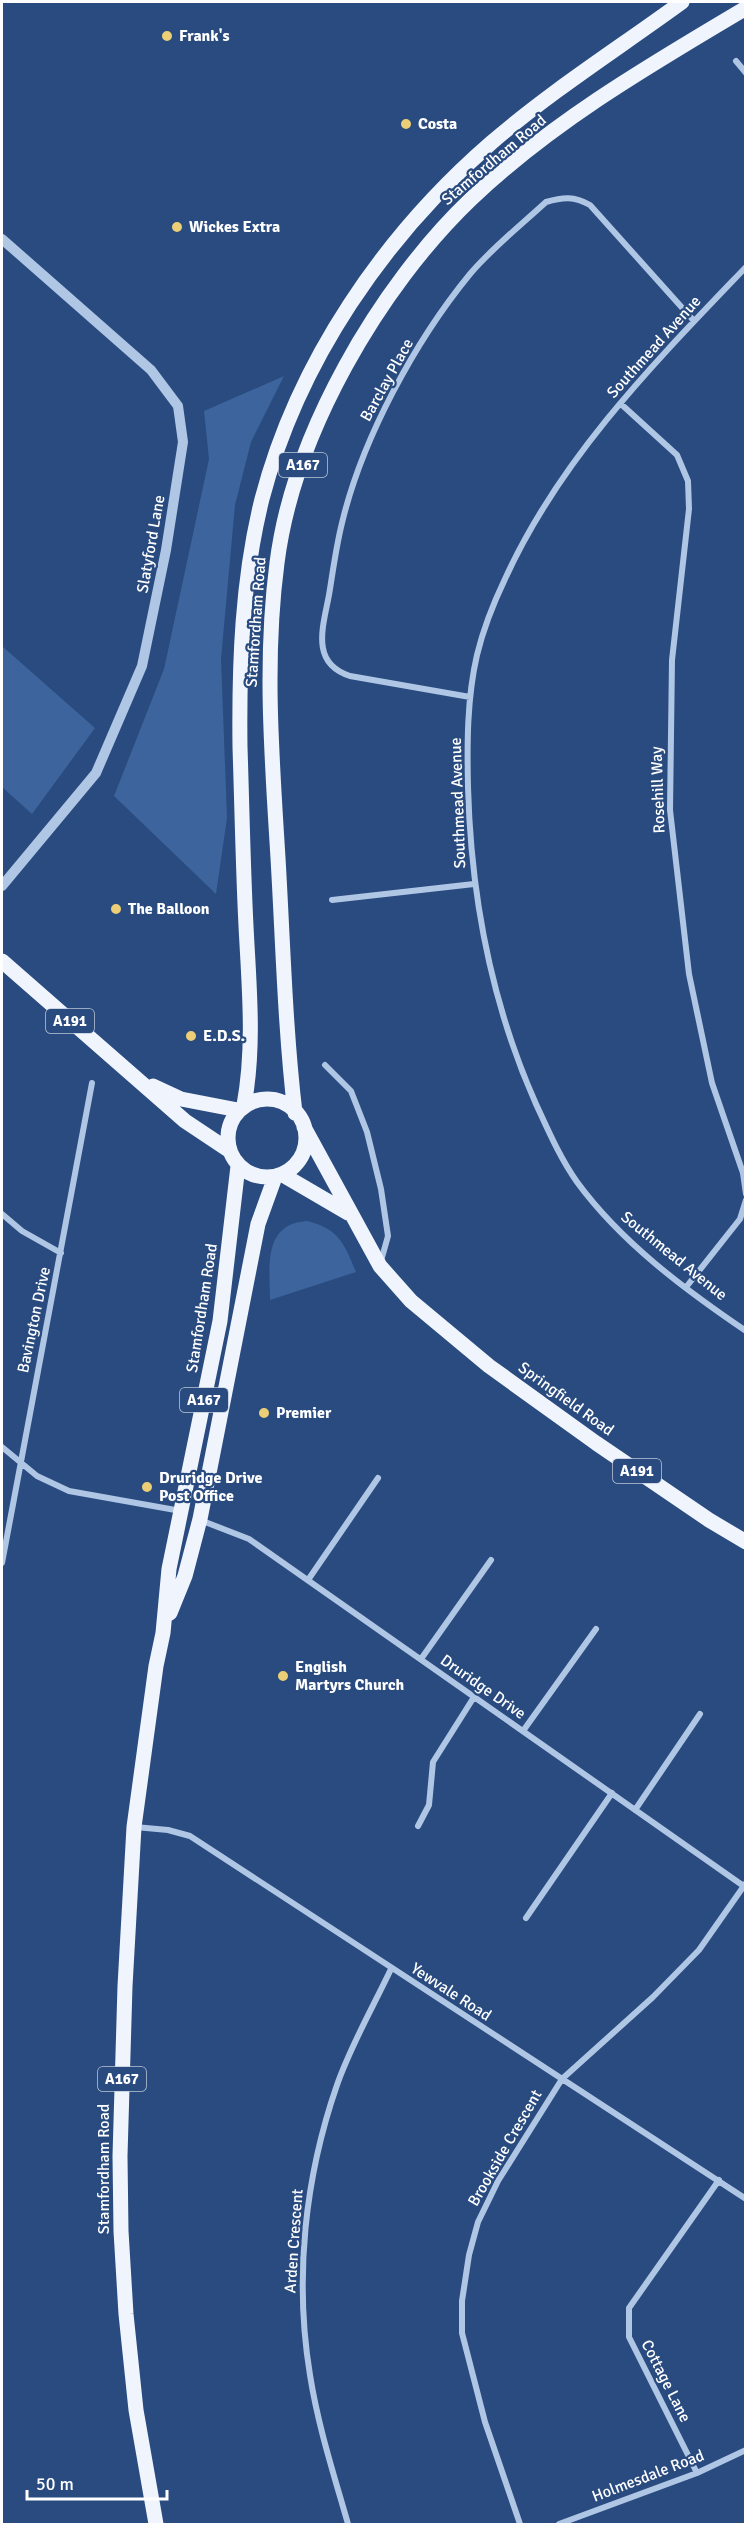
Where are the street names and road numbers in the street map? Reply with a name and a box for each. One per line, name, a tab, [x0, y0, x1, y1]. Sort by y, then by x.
street label: Stamfordham Road	[438, 110, 550, 210]
street label: Southmead Avenue	[603, 292, 705, 402]
street label: Barclay Place	[356, 335, 418, 425]
road number: A167	[279, 453, 327, 477]
street label: Slatyford Lane	[133, 493, 169, 595]
street label: Stamfordham Road	[241, 556, 271, 688]
street label: Southmead Avenue	[446, 737, 470, 869]
street label: Rosehill Way	[646, 746, 670, 834]
road number: A191	[46, 1009, 94, 1033]
street label: Southmead Avenue	[617, 1207, 731, 1305]
street label: Stamfordham Road	[182, 1242, 222, 1374]
street label: Bavington Drive	[13, 1265, 55, 1375]
street label: Springfield Road	[514, 1358, 618, 1440]
road number: A167	[180, 1388, 228, 1412]
road number: A191	[613, 1459, 661, 1483]
street label: Druridge Drive	[436, 1650, 530, 1724]
street label: Yewvale Road	[407, 1959, 495, 2025]
road number: A167	[98, 2067, 146, 2091]
street label: Brookside Crescent	[464, 2086, 547, 2210]
street label: Stamfordham Road	[94, 2104, 114, 2234]
street label: Arden Crescent	[280, 2188, 308, 2294]
street label: Cottage Lane	[637, 2336, 695, 2426]
street label: Holmesdale Road	[589, 2445, 707, 2507]

